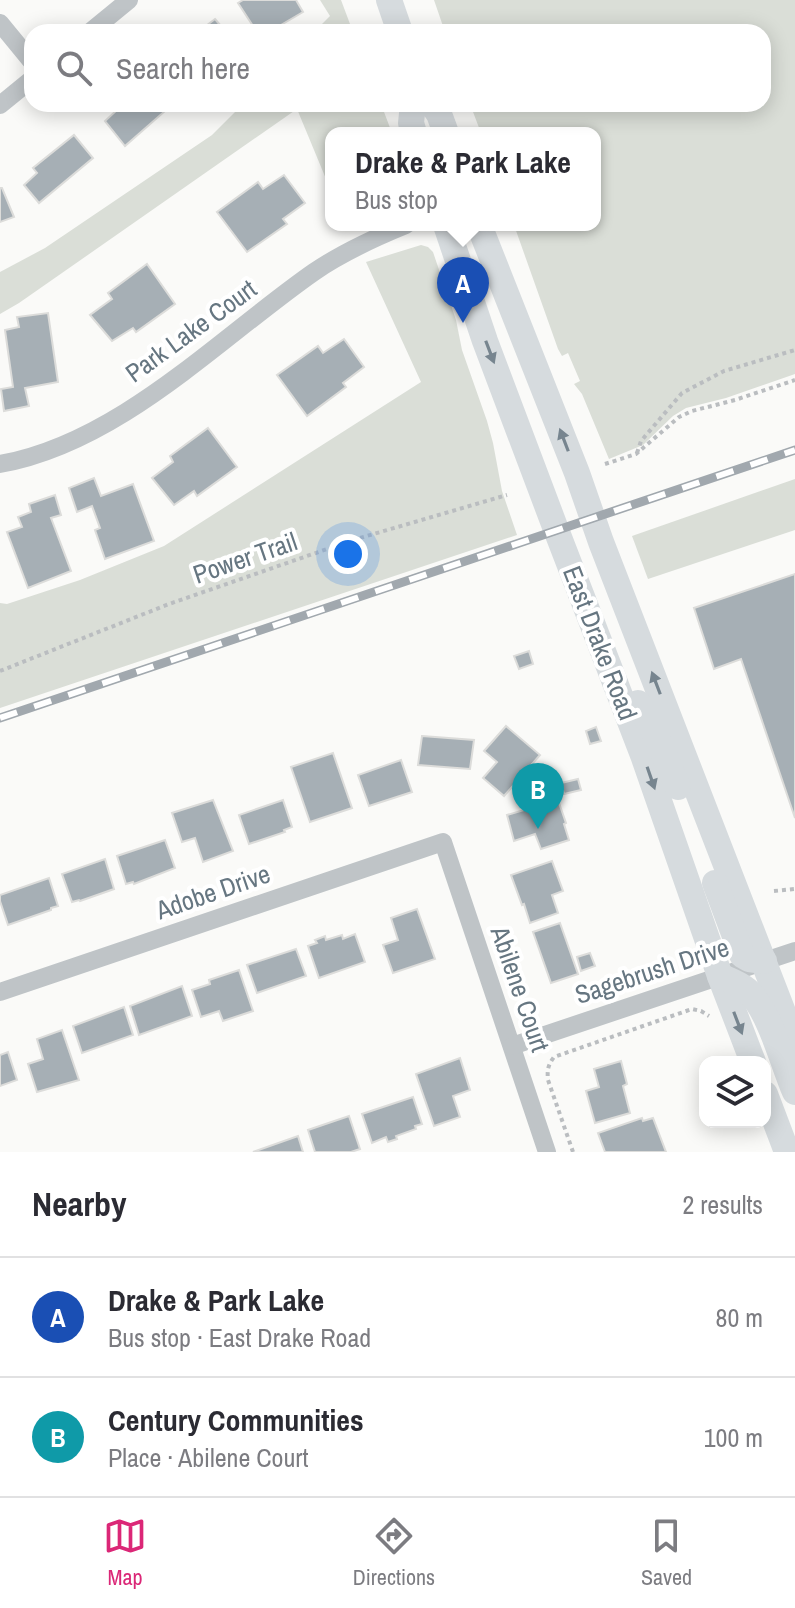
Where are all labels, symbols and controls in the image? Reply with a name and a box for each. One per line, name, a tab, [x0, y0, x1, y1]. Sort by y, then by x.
search box	[24, 24, 771, 112]
icon: search	[52, 46, 96, 90]
text: Search here	[116, 48, 250, 88]
popup	[325, 127, 601, 231]
text: Drake & Park Lake	[355, 142, 571, 182]
text: Bus stop	[355, 182, 438, 217]
pin: A	[437, 257, 489, 323]
street label: Park Lake Court	[118, 271, 263, 390]
one-way arrow	[484, 340, 497, 364]
one-way arrow	[557, 428, 570, 452]
street label: Power Trail	[188, 523, 302, 592]
your location	[328, 534, 368, 574]
street label: East Drake Road	[555, 561, 646, 725]
one-way arrow	[649, 671, 662, 695]
pin: B	[512, 763, 564, 829]
one-way arrow	[646, 766, 658, 790]
street label: Adobe Drive	[150, 856, 275, 928]
street label: Abilene Court	[482, 921, 558, 1056]
street label: Sagebrush Drive	[570, 929, 733, 1012]
one-way arrow	[732, 1011, 745, 1035]
map controls	[699, 1056, 771, 1128]
button: layers	[699, 1056, 771, 1128]
text: Nearby	[32, 1181, 127, 1227]
text: 2 results	[682, 1187, 763, 1222]
text: Drake & Park Lake	[108, 1280, 324, 1320]
text: A	[50, 1300, 66, 1335]
text: 80 m	[716, 1300, 763, 1335]
text: Bus stop · East Drake Road	[108, 1320, 371, 1355]
text: Century Communities	[108, 1400, 364, 1440]
text: B	[50, 1420, 66, 1455]
text: 100 m	[704, 1420, 763, 1455]
text: Place · Abilene Court	[108, 1440, 308, 1475]
tab: Map	[103, 1514, 147, 1592]
tab: Directions	[353, 1514, 435, 1592]
tab: Saved	[641, 1514, 692, 1592]

